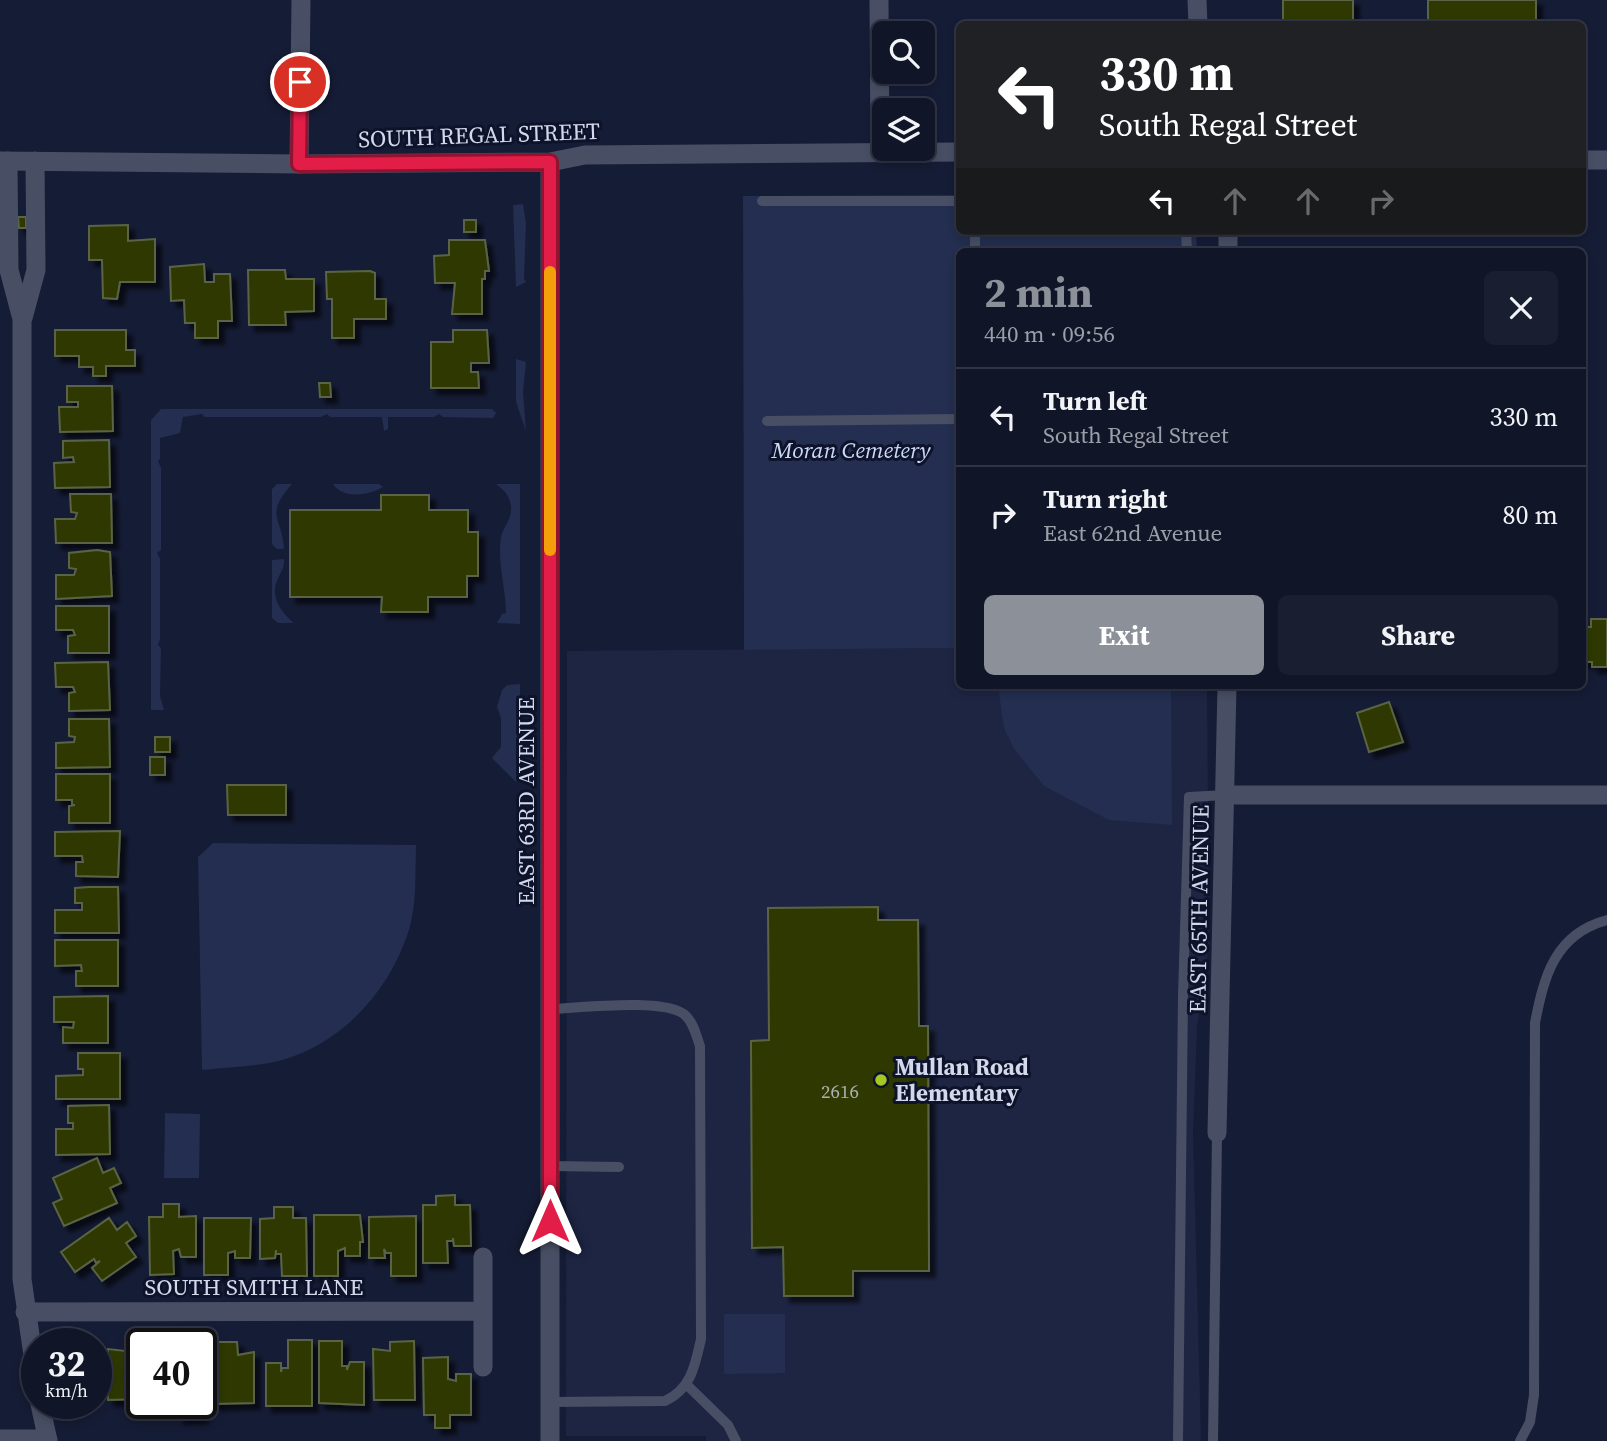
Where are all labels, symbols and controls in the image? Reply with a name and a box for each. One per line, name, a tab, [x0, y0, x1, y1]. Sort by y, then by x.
map controls	[872, 21, 935, 161]
button: search	[872, 21, 935, 84]
text: 330 m	[1099, 39, 1234, 106]
icon: left	[984, 49, 1075, 140]
pin	[270, 52, 330, 112]
icon: arrive	[281, 63, 319, 101]
button: layers	[872, 98, 935, 161]
text: South Regal Street	[1099, 103, 1357, 147]
street label: SOUTH REGAL STREET	[358, 115, 601, 155]
icon: left	[1143, 182, 1181, 220]
icon: ahead	[1216, 182, 1254, 220]
icon: ahead	[1289, 182, 1327, 220]
icon: right	[1362, 182, 1400, 220]
text: 2 min	[984, 263, 1093, 321]
button: close	[1484, 271, 1558, 345]
text: 440 m · 09:56	[984, 318, 1115, 350]
text: Turn left	[1043, 383, 1147, 419]
icon: left	[984, 398, 1022, 436]
text: 330 m	[1490, 399, 1558, 435]
text: South Regal Street	[1043, 419, 1229, 451]
park label: Moran Cemetery	[771, 434, 931, 466]
text: Turn right	[1043, 481, 1167, 517]
icon: right	[984, 496, 1022, 534]
text: 80 m	[1503, 497, 1558, 533]
text: East 62nd Avenue	[1043, 517, 1222, 549]
button: Exit	[984, 595, 1264, 675]
button: Share	[1278, 595, 1558, 675]
street label: EAST 63RD AVENUE	[510, 697, 542, 905]
street label: EAST 65TH AVENUE	[1181, 804, 1217, 1014]
place label: Mullan Road Elementary	[895, 1051, 1029, 1109]
marker: Mullan Road Elementary	[873, 1072, 889, 1088]
house number: 2616	[821, 1078, 859, 1104]
position arrow	[513, 1184, 587, 1258]
street label: SOUTH SMITH LANE	[145, 1271, 364, 1303]
speed limit sign: 40	[126, 1328, 217, 1419]
text: 32	[48, 1340, 85, 1388]
text: km/h	[45, 1378, 88, 1403]

